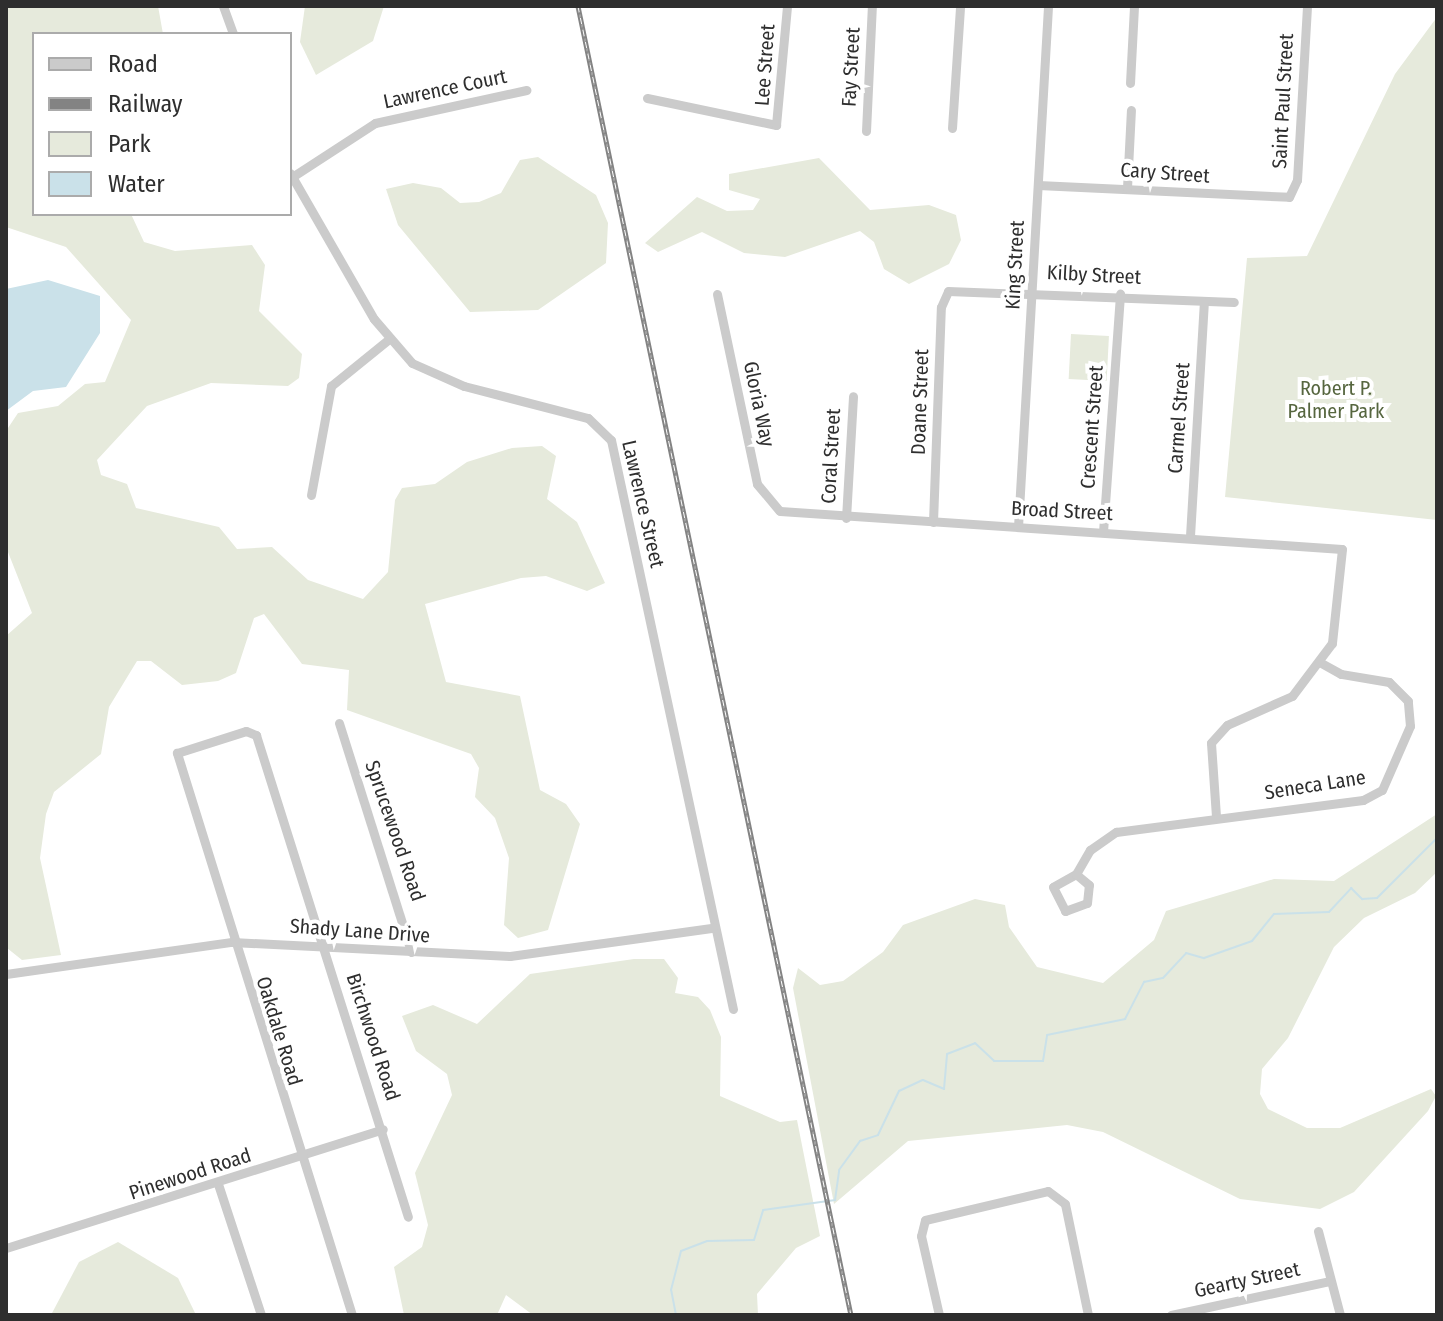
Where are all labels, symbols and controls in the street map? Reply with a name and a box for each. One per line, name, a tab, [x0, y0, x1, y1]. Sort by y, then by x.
street label: Lee Street	[750, 23, 780, 107]
street label: Fay Street	[837, 26, 865, 108]
legend	[32, 32, 292, 216]
street label: Saint Paul Street	[1267, 33, 1299, 169]
text: Road	[108, 50, 158, 78]
street label: Lawrence Court	[381, 64, 509, 114]
text: Railway	[108, 90, 183, 118]
text: Park	[108, 130, 151, 158]
street label: Cary Street	[1120, 158, 1210, 188]
text: Water	[108, 170, 165, 198]
street label: King Street	[1001, 220, 1029, 310]
street label: Kilby Street	[1046, 261, 1142, 289]
street label: Doane Street	[906, 349, 934, 455]
street label: Gloria Way	[738, 359, 780, 449]
street label: Carmel Street	[1163, 362, 1195, 474]
street label: Crescent Street	[1076, 364, 1108, 490]
park label: Robert P. Palmer Park	[1288, 376, 1384, 423]
street label: Coral Street	[817, 408, 845, 504]
street label: Lawrence Street	[617, 438, 669, 570]
street label: Broad Street	[1010, 496, 1114, 526]
street label: Sprucewood Road	[360, 758, 430, 904]
street label: Seneca Lane	[1263, 765, 1367, 805]
street label: Shady Lane Drive	[289, 914, 431, 948]
street label: Birchwood Road	[341, 970, 405, 1104]
street label: Oakdale Road	[251, 974, 307, 1088]
street label: Pinewood Road	[126, 1143, 254, 1205]
street label: Gearty Street	[1192, 1257, 1302, 1303]

